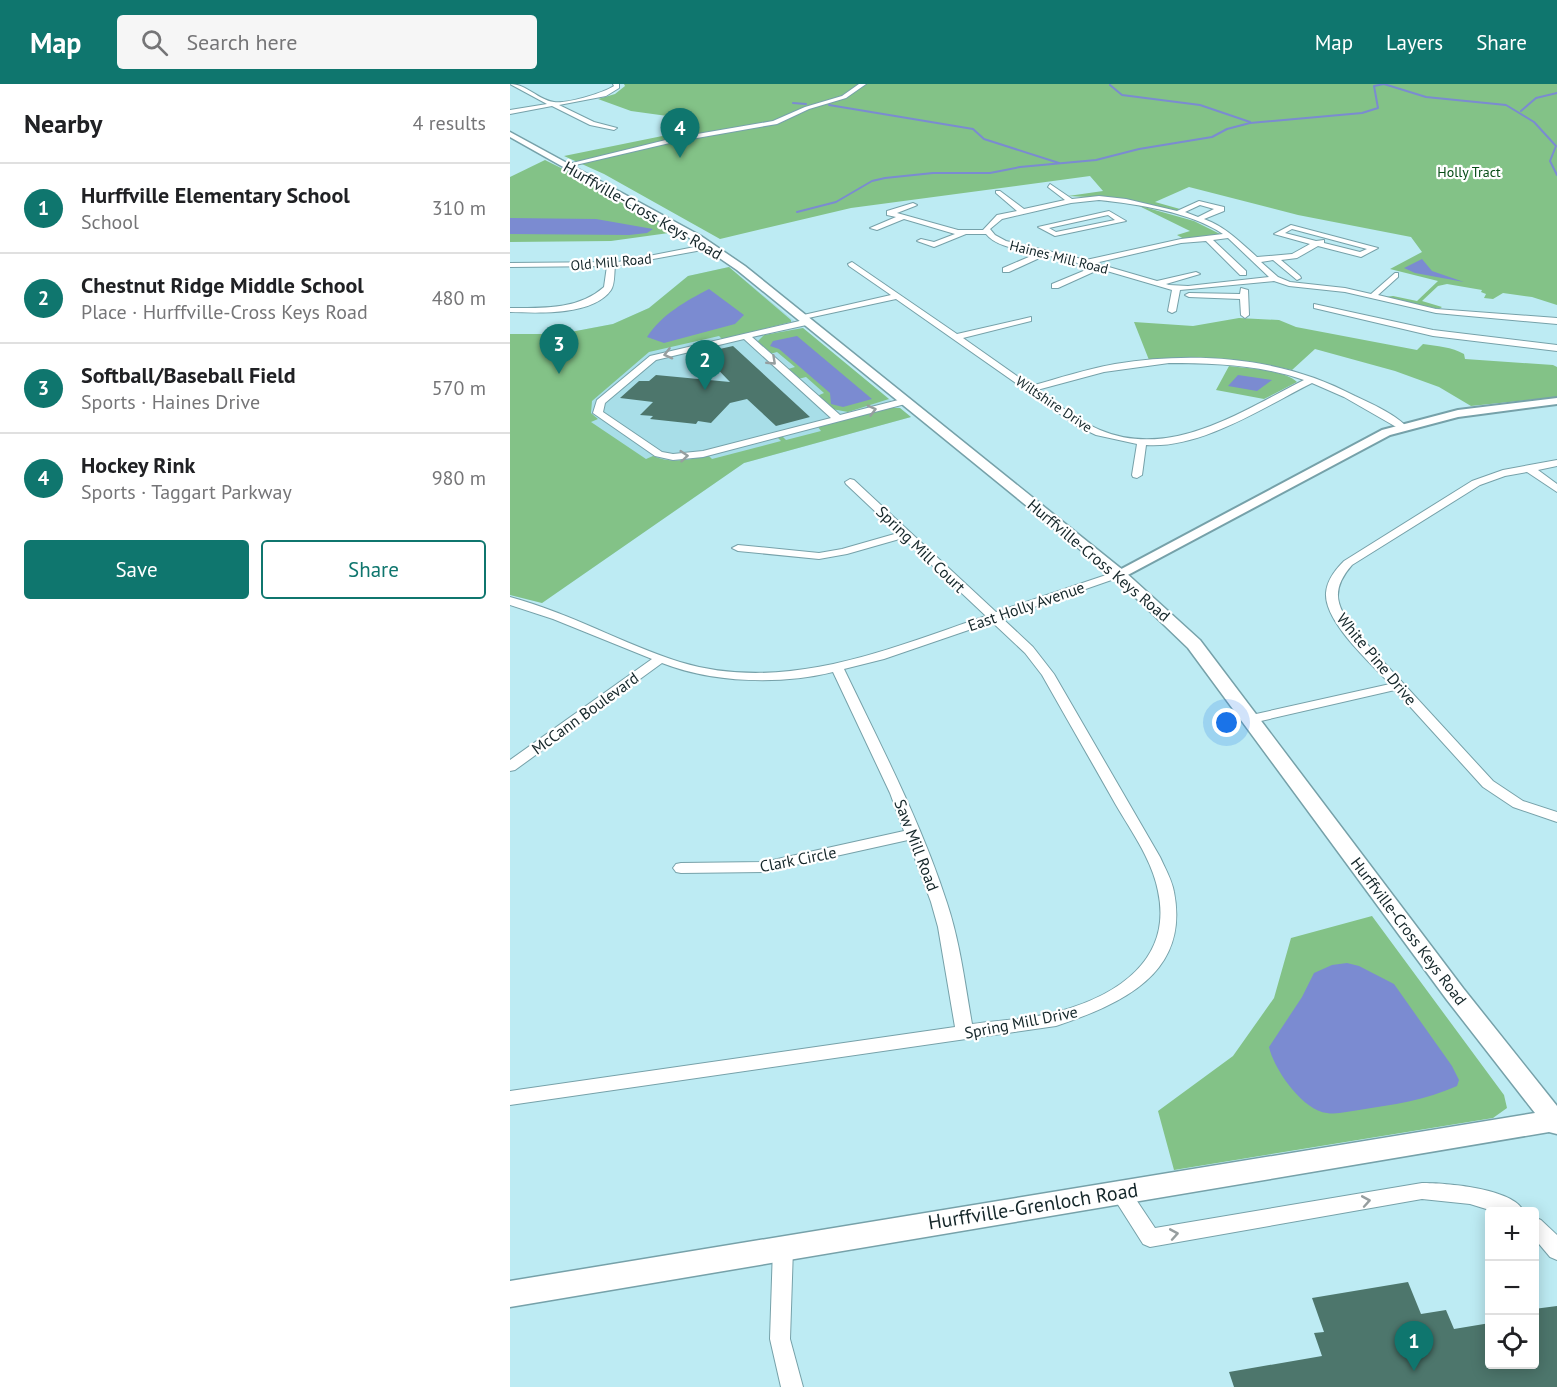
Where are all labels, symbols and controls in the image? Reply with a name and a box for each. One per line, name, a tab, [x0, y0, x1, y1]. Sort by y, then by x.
search box	[117, 15, 537, 69]
text: Map	[30, 24, 81, 61]
icon: search	[138, 26, 171, 59]
text: Search here	[186, 28, 297, 56]
text: Map	[1315, 29, 1353, 56]
text: Layers	[1386, 29, 1443, 56]
text: Share	[1476, 29, 1527, 56]
text: Nearby	[24, 107, 102, 140]
pin: 4	[660, 109, 700, 158]
text: 4 results	[413, 110, 486, 136]
street label: Hurffville-Cross Keys Road	[560, 156, 726, 264]
park label: Holly Tract	[1437, 163, 1501, 181]
text: Hurffville Elementary School	[81, 181, 350, 209]
text: 1	[38, 195, 49, 221]
text: 310 m	[432, 195, 486, 221]
text: School	[81, 209, 139, 235]
street label: Haines Mill Road	[1008, 236, 1110, 278]
street label: Old Mill Road	[570, 249, 652, 275]
text: Chestnut Ridge Middle School	[81, 271, 364, 299]
text: 2	[38, 285, 49, 311]
text: 480 m	[432, 285, 486, 311]
text: Place · Hurffville-Cross Keys Road	[81, 299, 368, 325]
pin: 3	[539, 324, 578, 374]
pin: 2	[686, 340, 724, 390]
one-way arrow	[663, 346, 673, 359]
one-way arrow	[766, 354, 776, 365]
text: Softball/Baseball Field	[81, 361, 296, 389]
street label: Wiltshire Drive	[1012, 372, 1096, 436]
text: 3	[38, 375, 49, 401]
text: 570 m	[432, 375, 486, 401]
text: Sports · Haines Drive	[81, 389, 260, 415]
one-way arrow	[866, 404, 876, 417]
one-way arrow	[679, 450, 688, 463]
text: Hockey Rink	[81, 451, 195, 479]
text: 4	[38, 465, 49, 491]
text: 980 m	[432, 465, 486, 491]
text: Sports · Taggart Parkway	[81, 479, 292, 505]
street label: Hurffville-Cross Keys Road	[1024, 494, 1174, 626]
street label: Spring Mill Court	[872, 501, 970, 597]
button: Save	[24, 540, 249, 599]
button: Share	[261, 540, 486, 599]
street label: East Holly Avenue	[965, 577, 1087, 635]
street label: White Pine Drive	[1333, 609, 1421, 709]
street label: McCann Boulevard	[528, 668, 642, 758]
your location	[1212, 708, 1241, 737]
street label: Saw Mill Road	[890, 796, 944, 894]
street label: Clark Circle	[758, 842, 838, 876]
street label: Hurffville-Cross Keys Road	[1347, 853, 1471, 1009]
street label: Spring Mill Drive	[963, 1001, 1079, 1043]
street label: Hurffville-Grenloch Road	[926, 1177, 1140, 1235]
one-way arrow	[1362, 1195, 1371, 1207]
map controls	[1485, 1207, 1539, 1369]
button: +	[1485, 1207, 1539, 1261]
one-way arrow	[1169, 1228, 1179, 1241]
button: −	[1485, 1261, 1539, 1315]
button: locate	[1485, 1315, 1539, 1369]
pin: 1	[1394, 1322, 1434, 1371]

